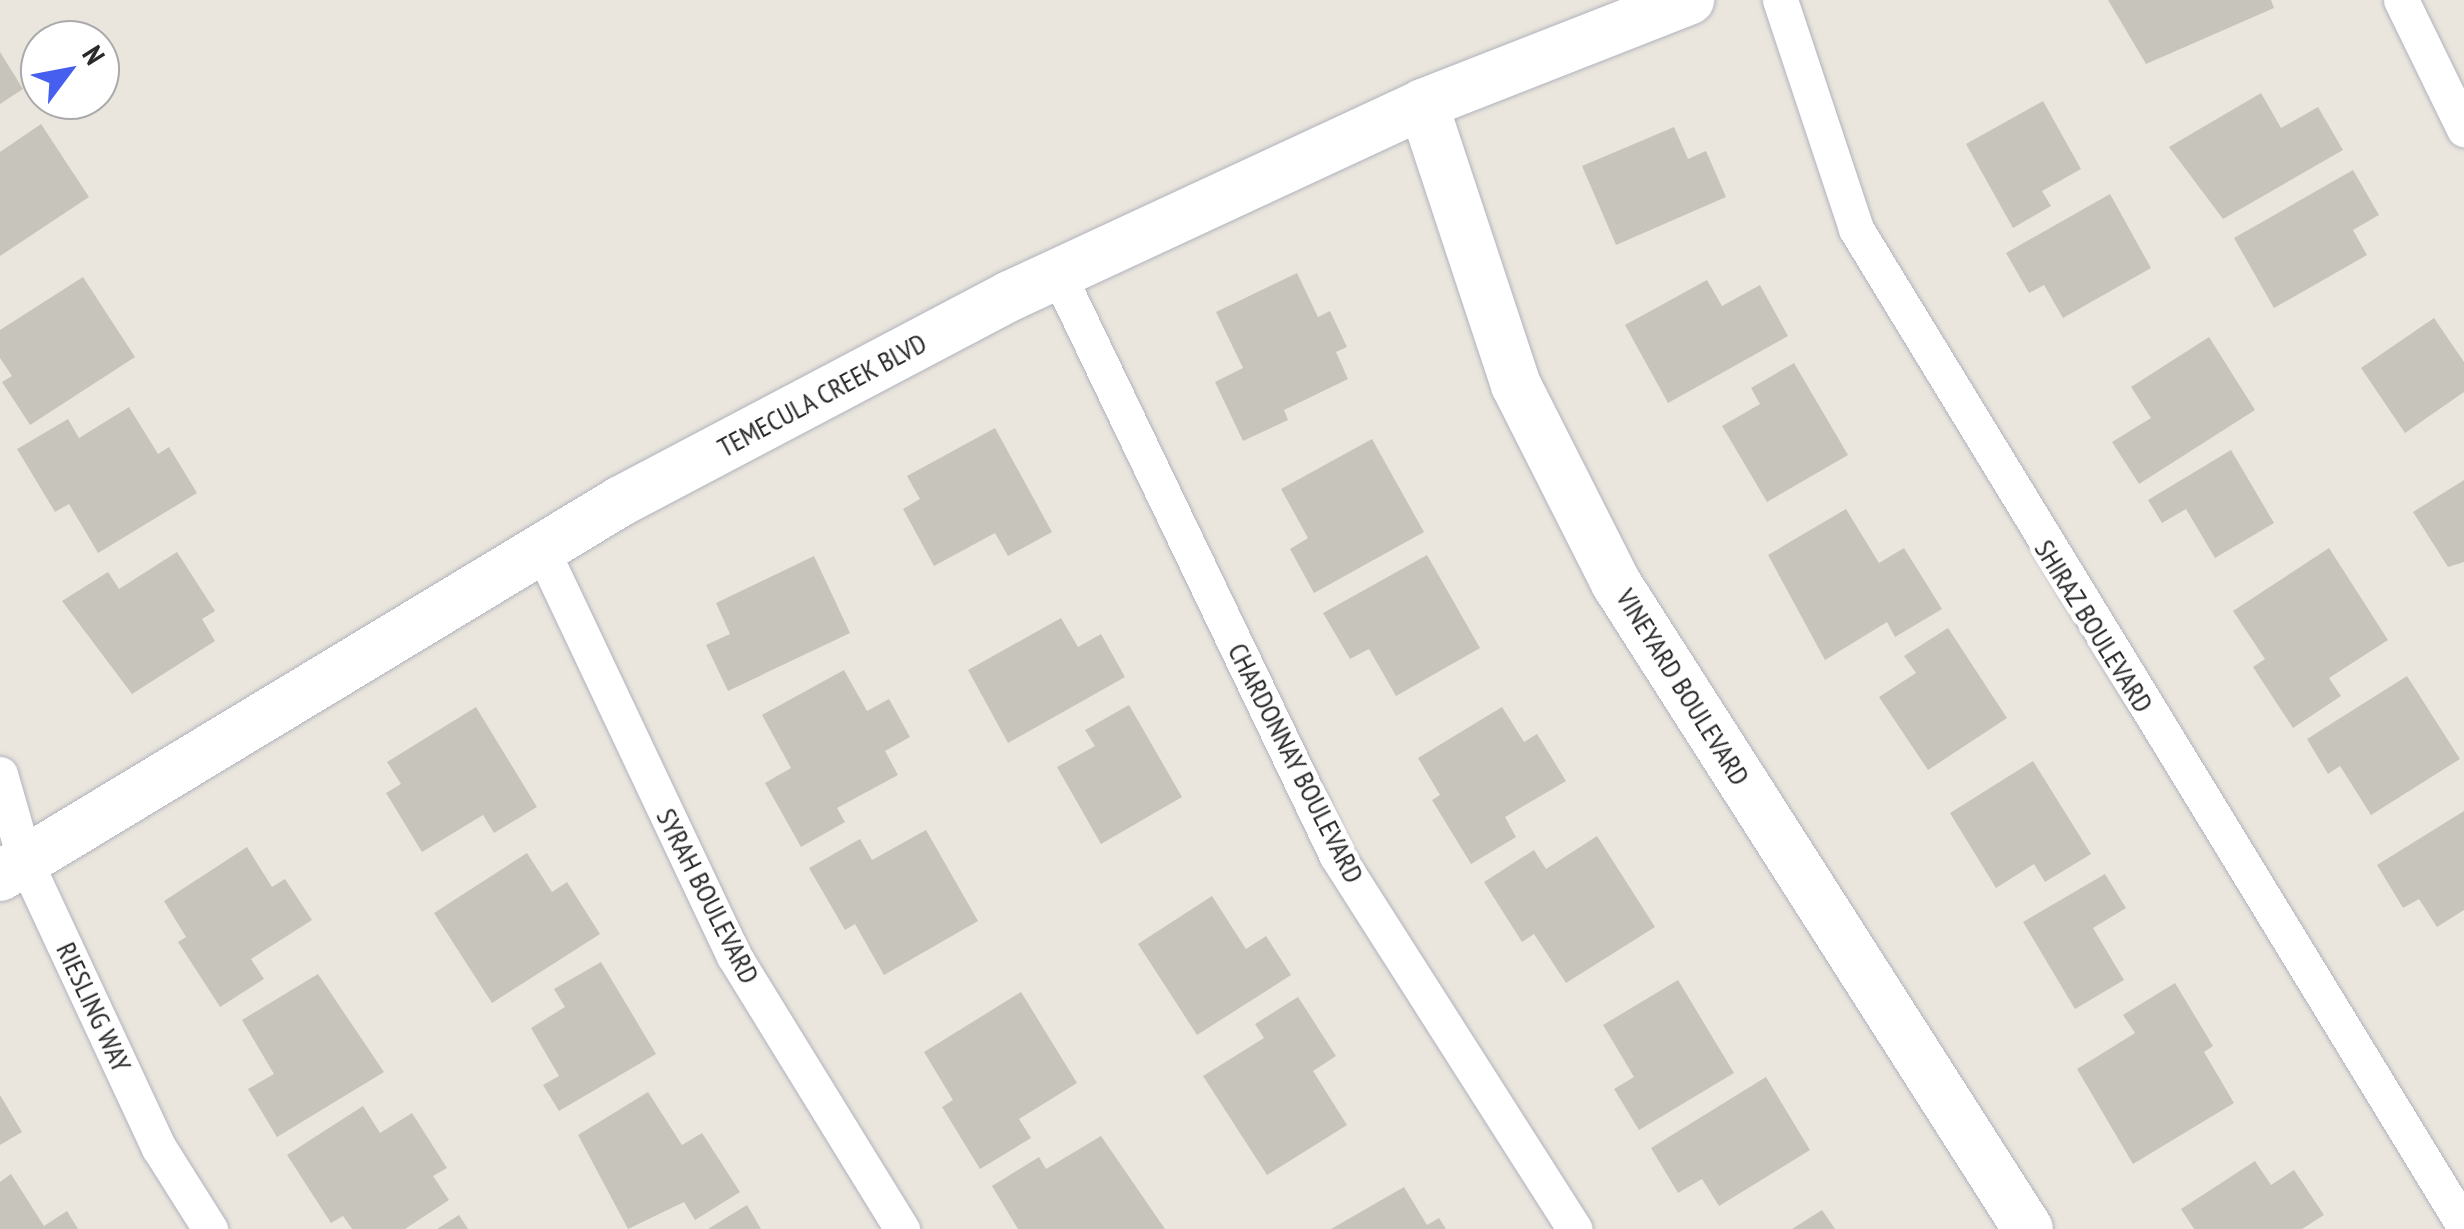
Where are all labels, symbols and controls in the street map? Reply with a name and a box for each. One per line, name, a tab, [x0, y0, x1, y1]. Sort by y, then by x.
north arrow	[20, 20, 120, 120]
text: N	[74, 39, 114, 71]
street label: TEMECULA CREEK BLVD	[711, 326, 933, 464]
street label: SHIRAZ BOULEVARD	[2027, 533, 2161, 719]
street label: VINEYARD BOULEVARD	[1609, 583, 1757, 791]
street label: CHARDONNAY BOULEVARD	[1221, 637, 1371, 889]
street label: SYRAH BOULEVARD	[650, 803, 766, 989]
street label: RIESLING WAY	[49, 937, 139, 1077]

